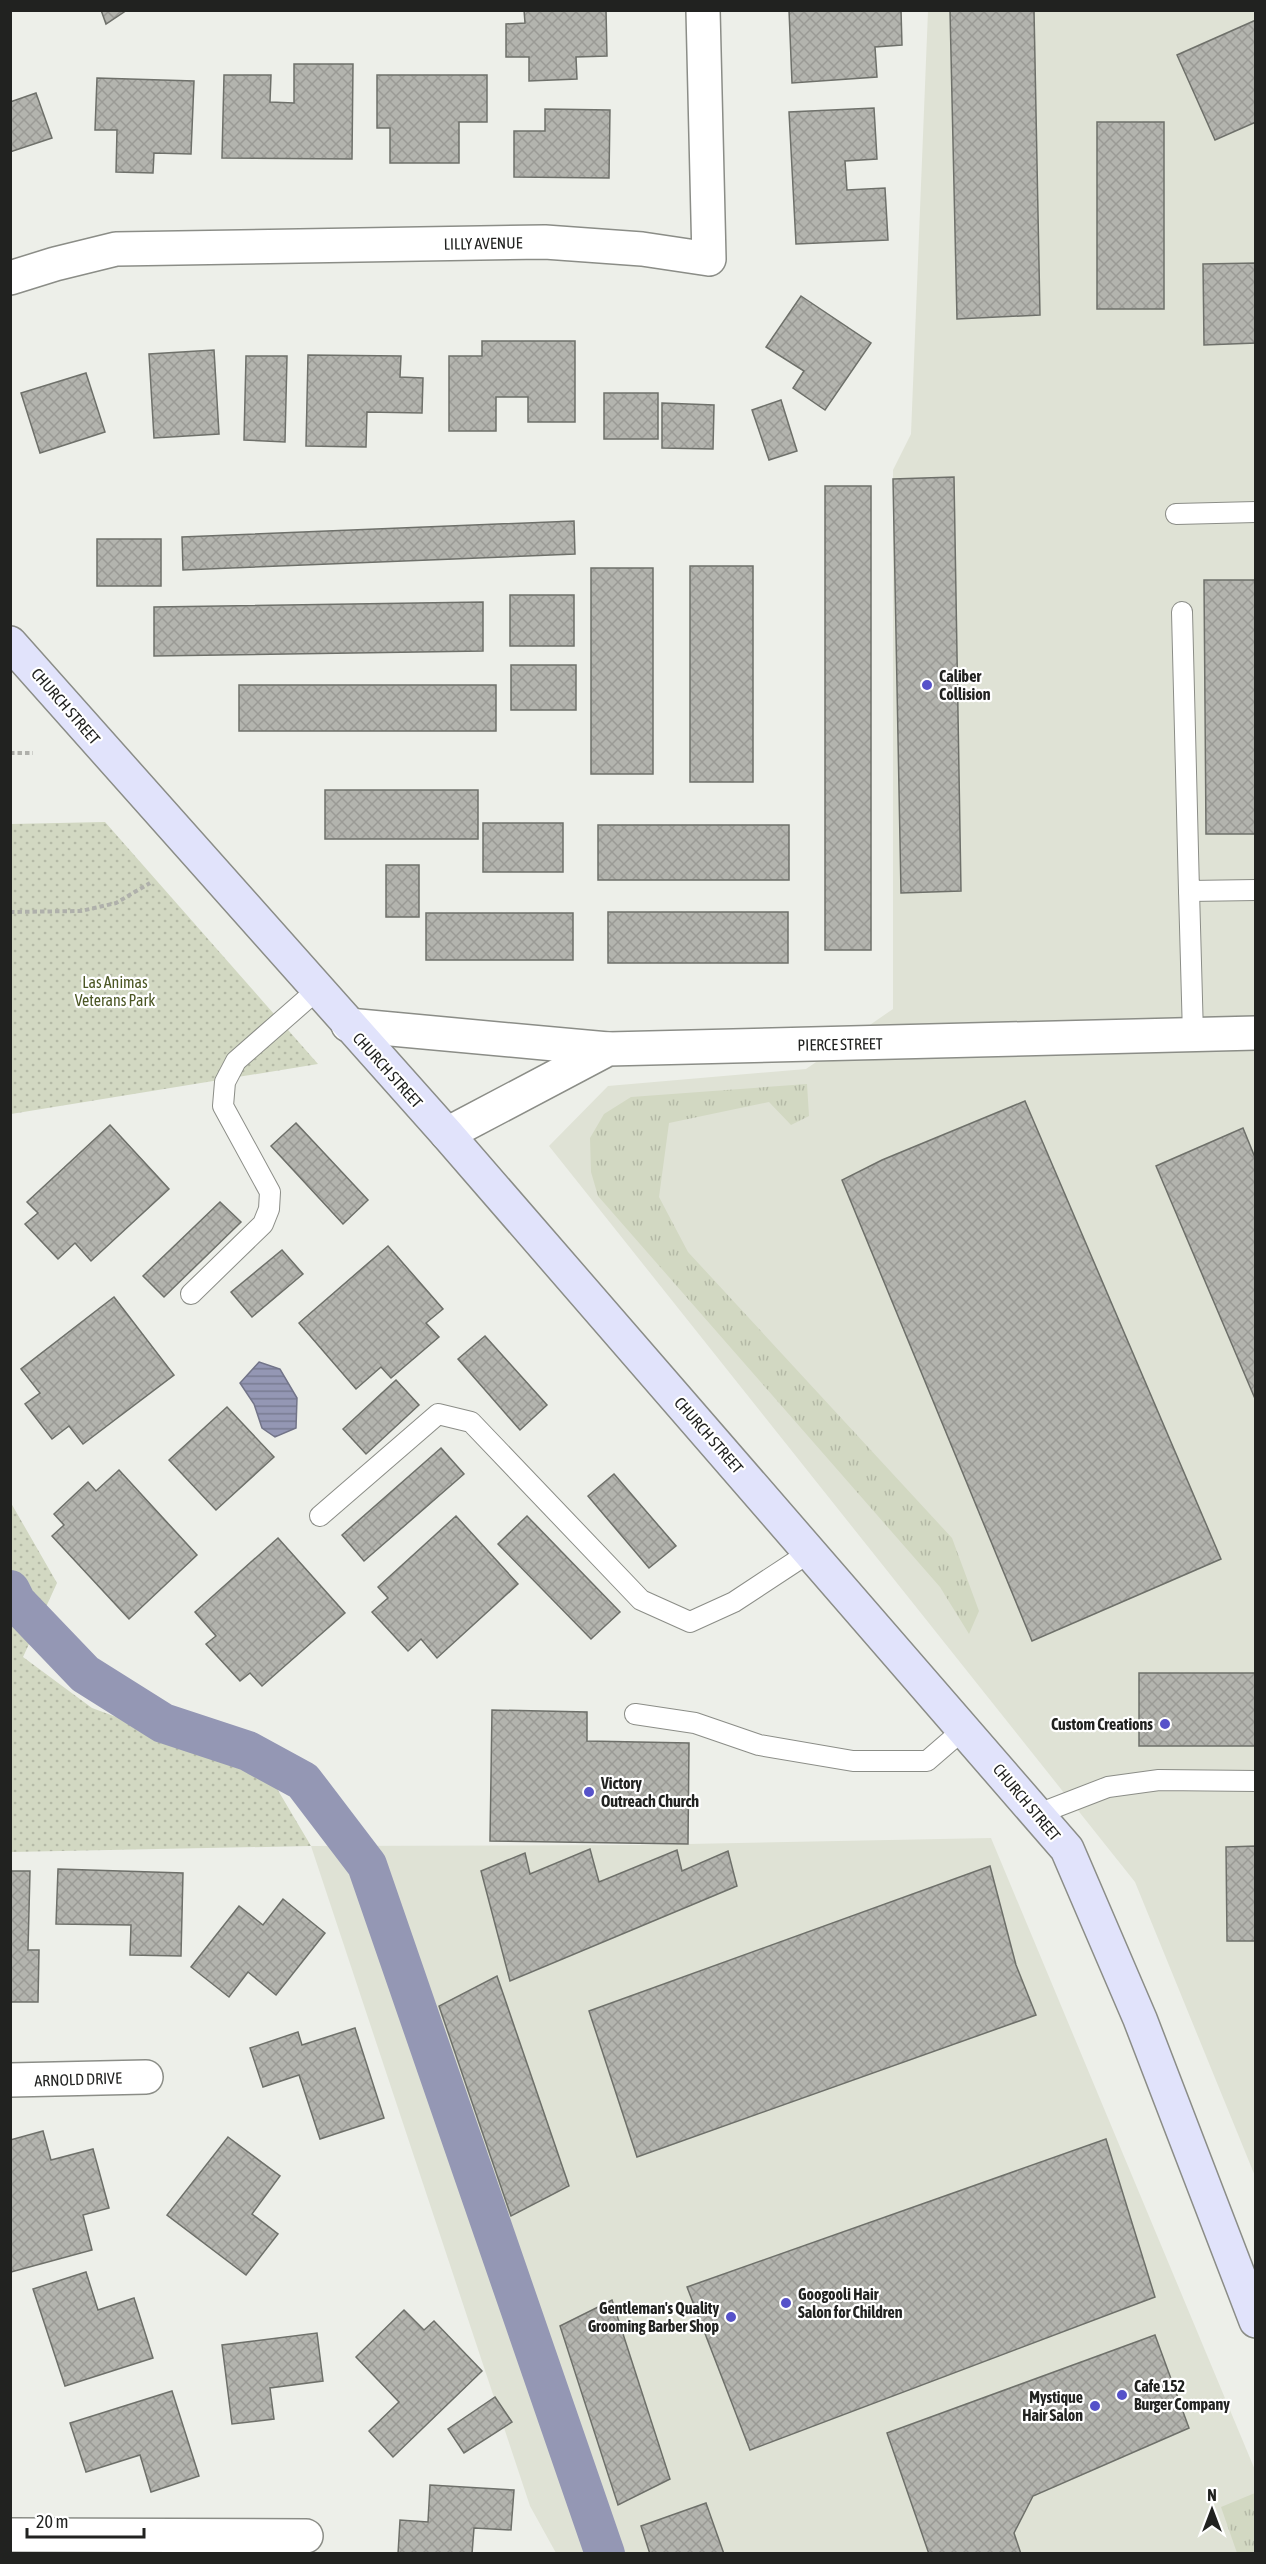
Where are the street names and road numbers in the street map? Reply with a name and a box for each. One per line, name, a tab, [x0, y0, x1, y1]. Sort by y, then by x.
street label: LILLY AVENUE	[443, 233, 523, 253]
street label: CHURCH STREET	[28, 664, 104, 748]
street label: CHURCH STREET	[350, 1029, 426, 1111]
street label: PIERCE STREET	[797, 1034, 883, 1054]
street label: CHURCH STREET	[671, 1393, 747, 1477]
street label: CHURCH STREET	[990, 1760, 1064, 1844]
street label: ARNOLD DRIVE	[34, 2068, 122, 2090]

